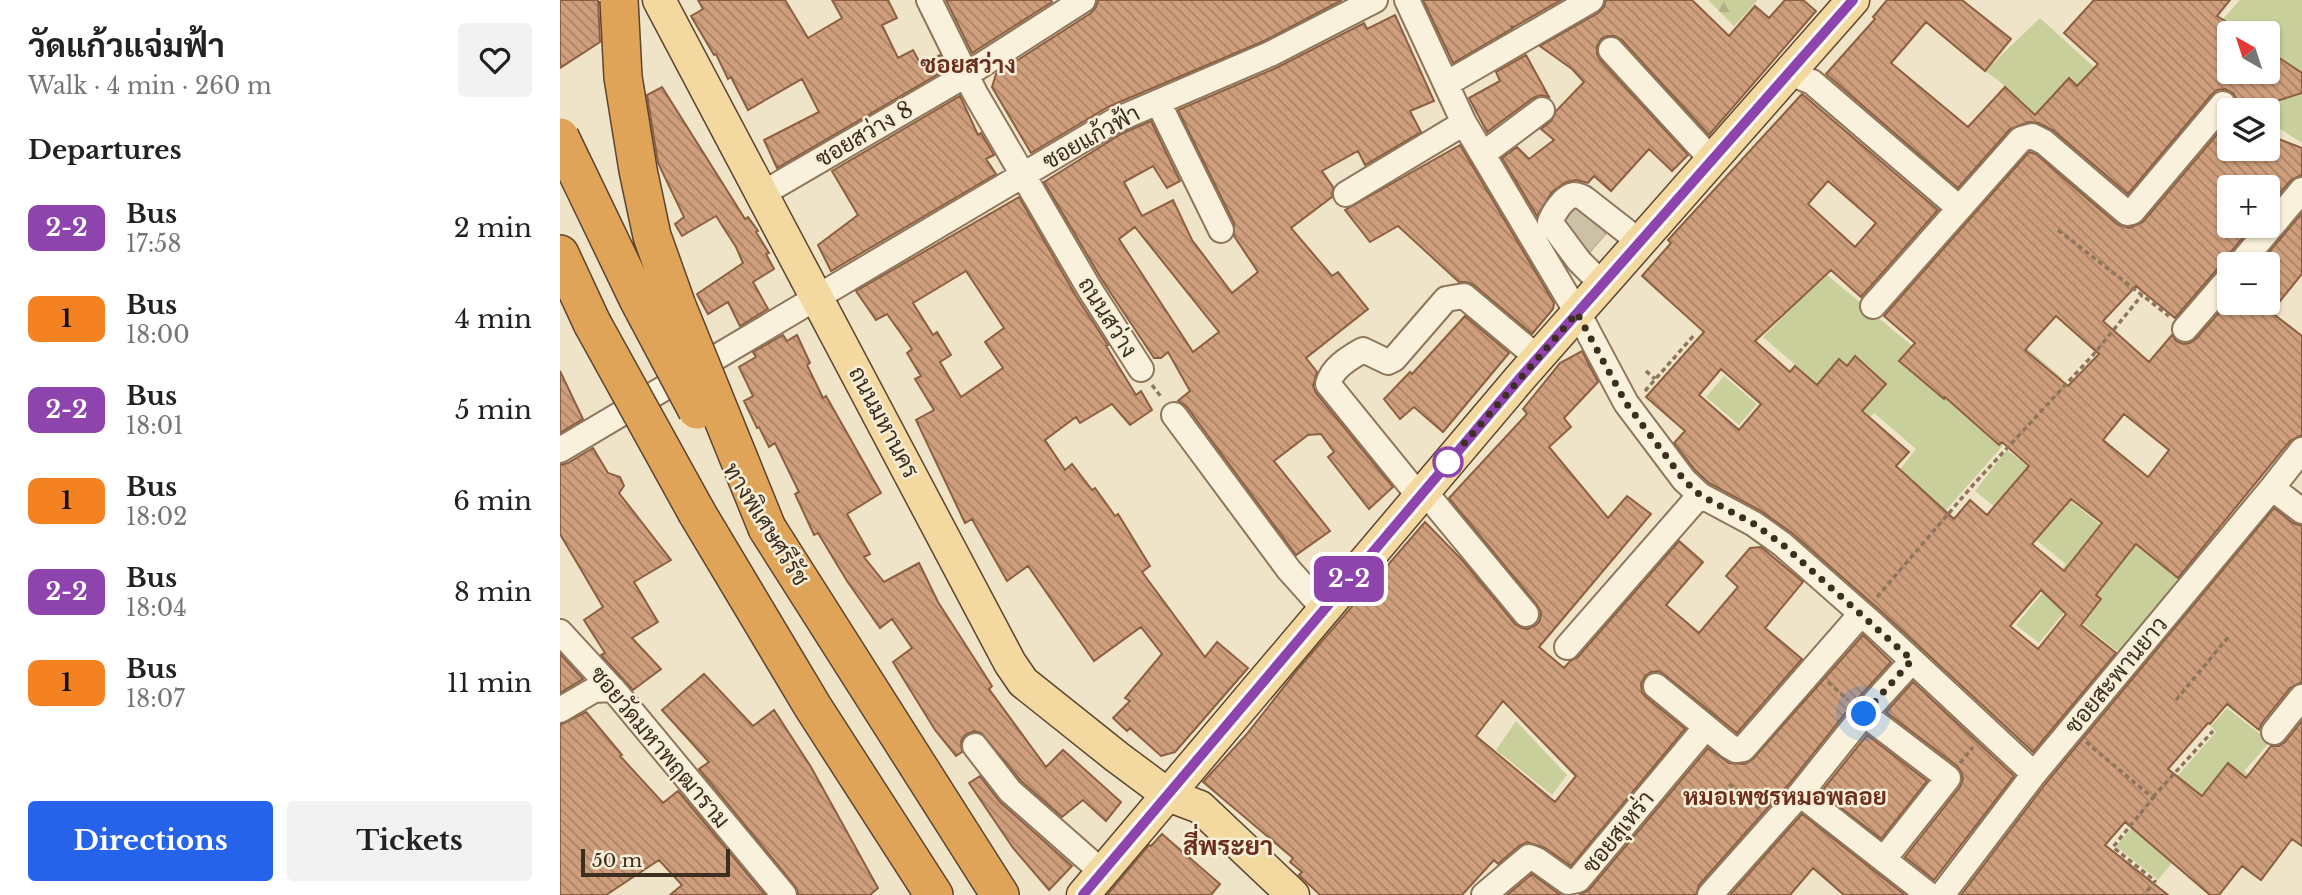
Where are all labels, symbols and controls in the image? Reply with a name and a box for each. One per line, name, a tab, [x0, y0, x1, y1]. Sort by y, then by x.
north arrow	[2217, 21, 2280, 84]
map controls	[2217, 21, 2280, 315]
button: heart	[458, 23, 532, 97]
text: วัดแก้วแจ่มฟ้า	[28, 25, 225, 66]
district label: ซอยสว่าง	[920, 50, 1016, 79]
text: Walk · 4 min · 260 m	[28, 72, 272, 100]
street label: ซอยสว่าง 8	[810, 95, 918, 173]
street label: ซอยแก้วฟ้า	[1037, 98, 1145, 175]
button: layers	[2217, 98, 2280, 161]
text: Departures	[28, 134, 182, 166]
button: +	[2217, 175, 2280, 238]
text: Bus	[126, 198, 177, 230]
text: 2 min	[454, 212, 532, 244]
text: 2-2	[45, 213, 88, 242]
text: 17:58	[126, 230, 181, 258]
button: −	[2217, 252, 2280, 315]
street label: ถนนสว่าง	[1072, 272, 1144, 362]
text: Bus	[126, 289, 177, 321]
text: 4 min	[455, 303, 532, 335]
text: 1	[61, 304, 72, 333]
text: 18:00	[126, 321, 190, 349]
street label: ถนนมหานคร	[843, 361, 925, 483]
text: Bus	[126, 380, 177, 412]
text: 5 min	[455, 394, 532, 426]
text: 2-2	[45, 395, 88, 424]
text: 18:01	[126, 412, 183, 440]
unlabelled marker	[1433, 447, 1463, 477]
street label: ทางพิเศษศรีรัช	[717, 457, 816, 591]
text: Bus	[126, 471, 177, 503]
text: 6 min	[453, 485, 532, 517]
text: 1	[61, 486, 72, 515]
text: 18:02	[126, 503, 187, 531]
line badge: 2-2	[1309, 556, 1389, 602]
text: Bus	[126, 562, 177, 594]
text: 2-2	[1328, 564, 1370, 593]
text: 8 min	[454, 576, 532, 608]
text: 2-2	[45, 577, 88, 606]
text: 18:04	[126, 594, 187, 622]
street label: ซอยสะพานยาว	[2059, 610, 2173, 740]
text: Bus	[126, 653, 177, 685]
street label: ซอยวัดมหาพฤฒาราม	[584, 660, 736, 834]
text: 11 min	[447, 667, 532, 699]
text: 1	[61, 668, 72, 697]
text: 18:07	[126, 685, 185, 713]
your location	[1846, 696, 1881, 731]
district label: หมอเพชรหมอพลอย	[1683, 782, 1887, 811]
street label: ซอยสุเหร่า	[1576, 785, 1661, 880]
button: Directions	[28, 801, 273, 881]
button: Tickets	[287, 801, 532, 881]
district label: สี่พระยา	[1183, 823, 1273, 862]
scale bar	[581, 846, 730, 878]
text: 50 m	[592, 849, 642, 872]

